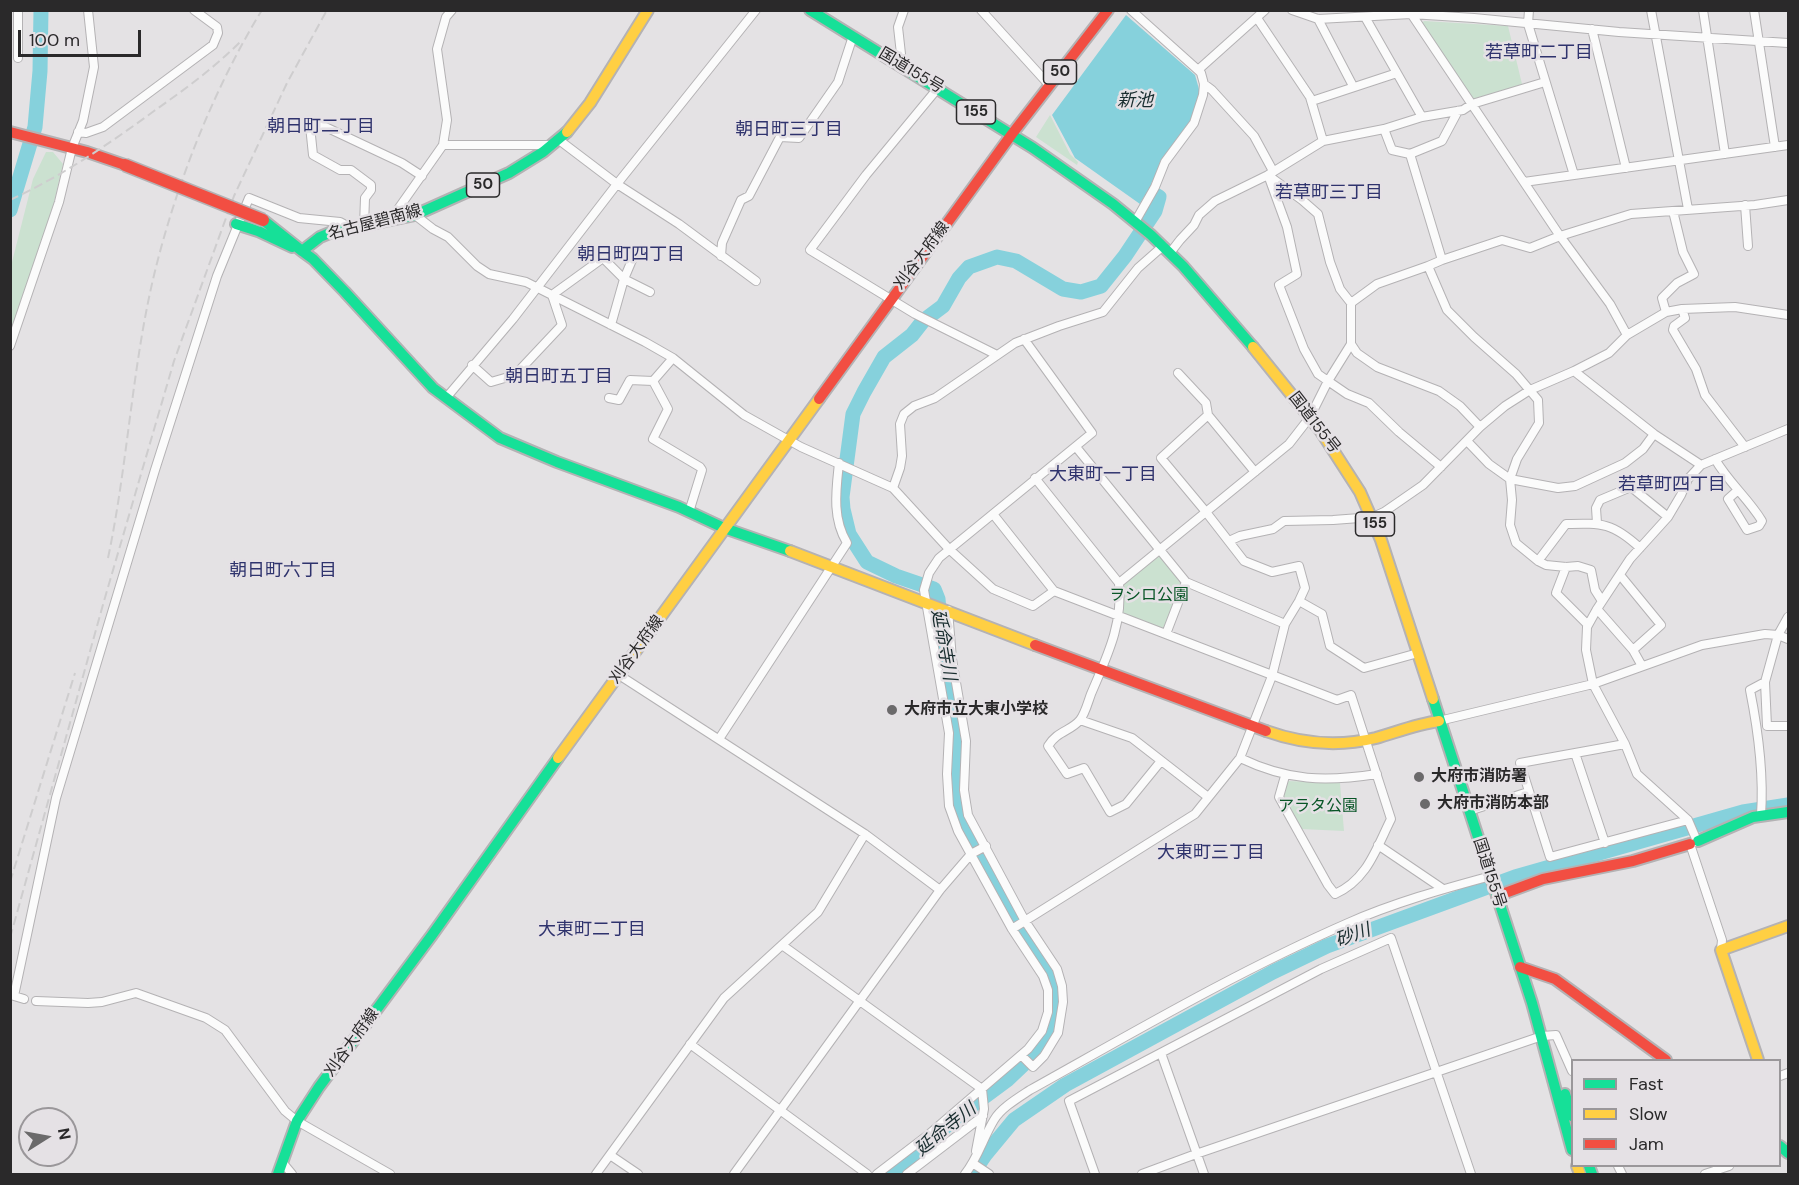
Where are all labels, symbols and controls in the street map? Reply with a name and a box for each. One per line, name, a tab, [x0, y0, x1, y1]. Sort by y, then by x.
scale bar	[21, 18, 144, 56]
text: 100 m	[29, 28, 80, 52]
district label: 若草町二丁目	[1485, 42, 1593, 64]
street label: 国道155号	[875, 44, 947, 98]
road number: 50	[1044, 60, 1076, 84]
water label: 新池	[1117, 90, 1153, 112]
road number: 155	[956, 100, 996, 124]
district label: 朝日町二丁目	[267, 116, 375, 138]
district label: 朝日町三丁目	[735, 119, 843, 141]
road number: 50	[466, 173, 500, 197]
district label: 若草町三丁目	[1275, 182, 1383, 204]
street label: 名古屋碧南線	[326, 201, 424, 245]
street label: 刈谷大府線	[890, 218, 954, 294]
district label: 朝日町四丁目	[577, 244, 685, 266]
district label: 朝日町五丁目	[505, 366, 613, 388]
street label: 国道155号	[1284, 389, 1344, 457]
district label: 大東町一丁目	[1049, 464, 1157, 486]
district label: 若草町四丁目	[1618, 474, 1726, 496]
road number: 155	[1356, 512, 1394, 536]
district label: 朝日町六丁目	[229, 560, 337, 582]
park label: ヲシロ公園	[1109, 586, 1189, 606]
water label: 延命寺川	[926, 608, 960, 682]
street label: 刈谷大府線	[606, 612, 668, 688]
place label: 大府市立大東小学校	[904, 700, 1048, 720]
marker: 大府市立大東小学校	[885, 703, 899, 717]
place label: 大府市消防署	[1431, 767, 1527, 787]
marker: 大府市消防署	[1412, 770, 1426, 784]
place label: 大府市消防本部	[1437, 794, 1549, 814]
park label: アラタ公園	[1278, 797, 1358, 817]
marker: 大府市消防本部	[1418, 797, 1432, 811]
street label: 国道155号	[1469, 836, 1509, 910]
district label: 大東町三丁目	[1157, 842, 1265, 864]
district label: 大東町二丁目	[538, 919, 646, 941]
water label: 砂川	[1332, 920, 1374, 952]
street label: 刈谷大府線	[321, 1005, 383, 1081]
legend	[1571, 1059, 1781, 1167]
text: Fast	[1629, 1072, 1664, 1096]
water label: 延命寺川	[911, 1099, 981, 1161]
text: Slow	[1629, 1102, 1668, 1126]
north arrow	[18, 1107, 78, 1167]
text: N	[53, 1126, 76, 1142]
text: Jam	[1629, 1132, 1664, 1156]

